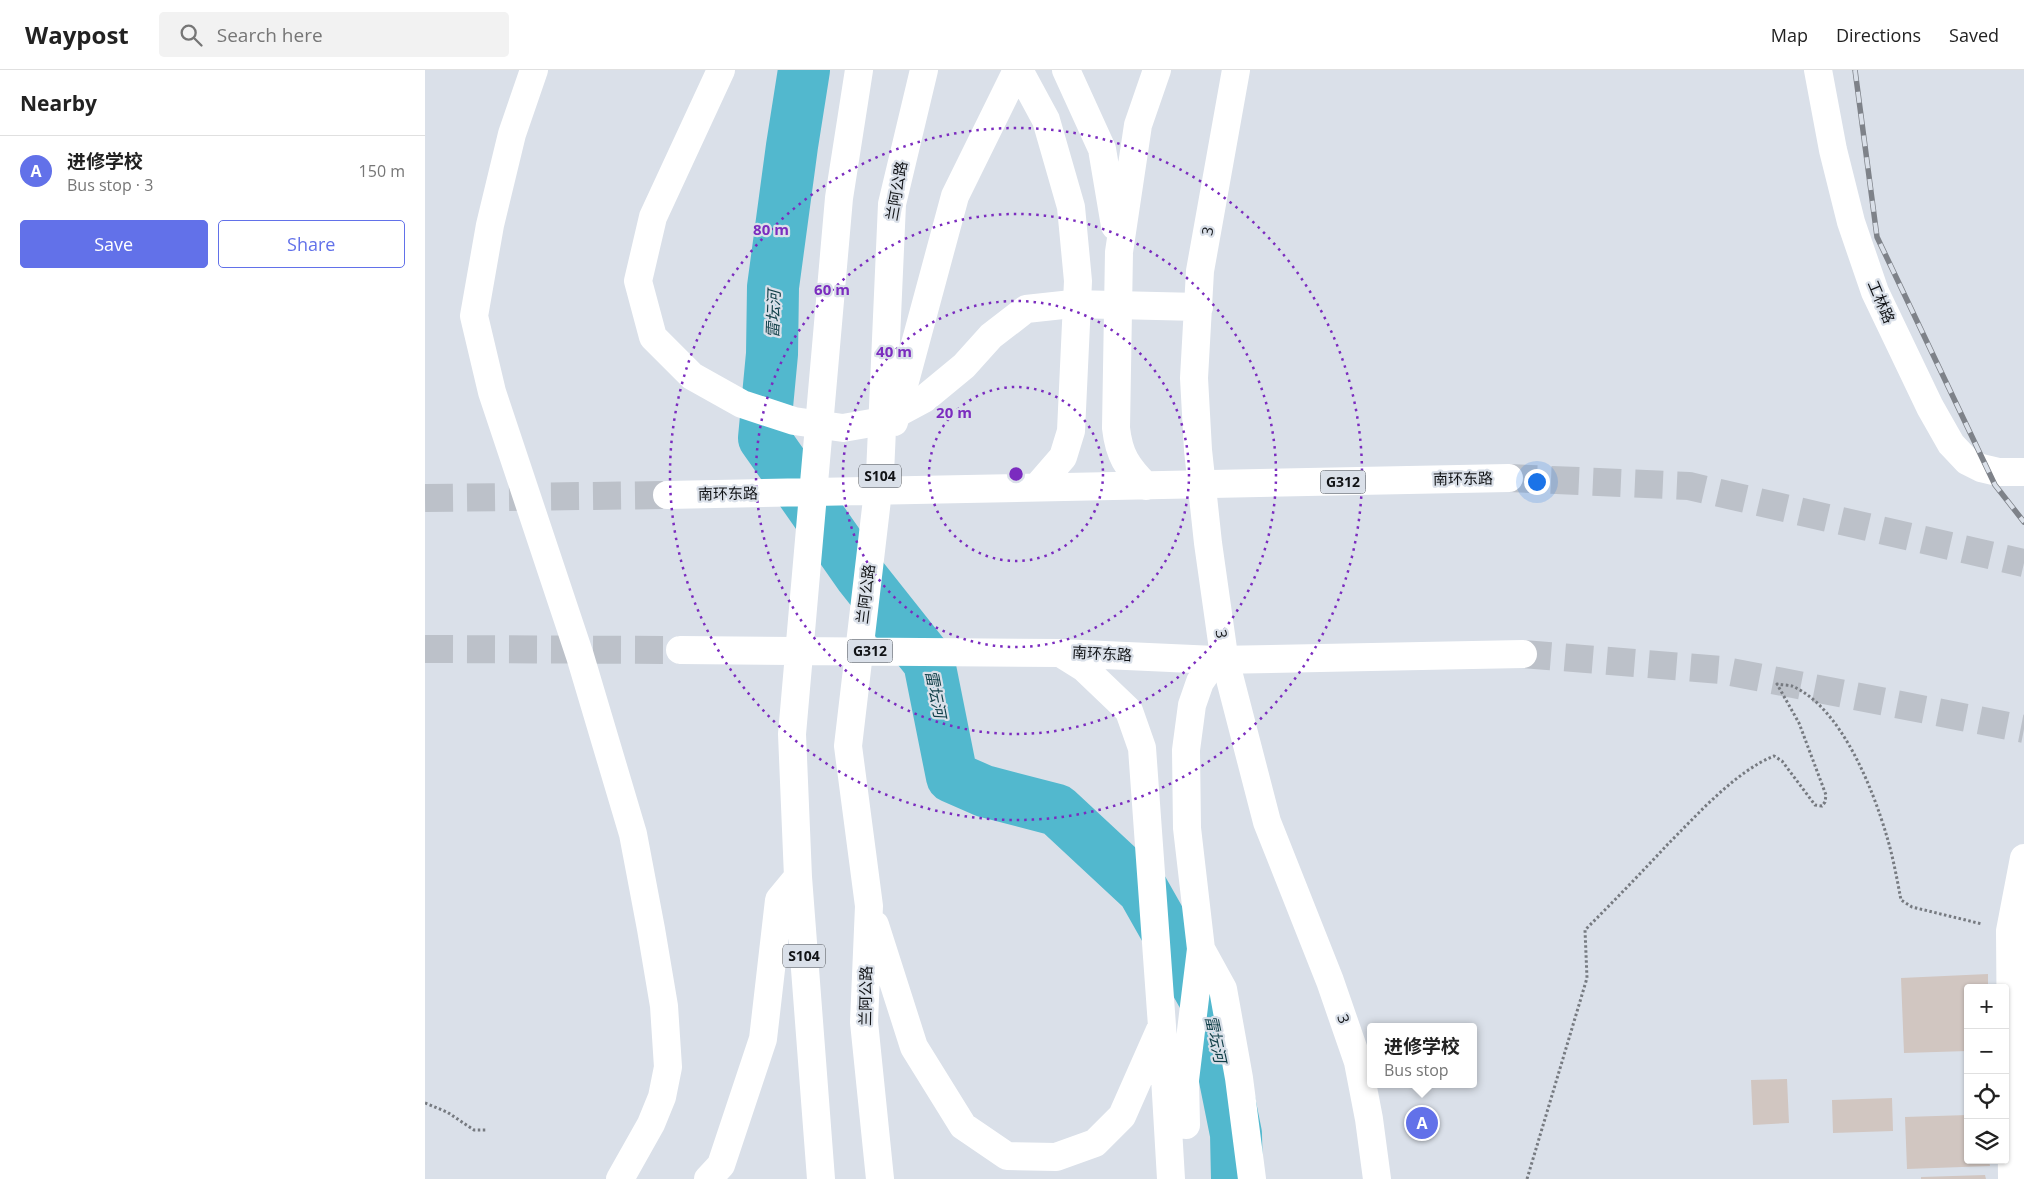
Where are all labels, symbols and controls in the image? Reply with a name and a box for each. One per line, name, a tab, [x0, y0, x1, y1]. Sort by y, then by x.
search box	[159, 12, 509, 57]
text: Waypost	[25, 18, 129, 51]
icon: search	[177, 21, 205, 49]
text: Search here	[217, 22, 323, 48]
text: Map	[1771, 23, 1808, 47]
text: Directions	[1836, 23, 1921, 47]
text: Saved	[1949, 23, 1999, 47]
text: Nearby	[20, 89, 97, 117]
text: 进修学校	[67, 148, 143, 174]
text: A	[30, 160, 42, 182]
text: 150 m	[359, 160, 405, 182]
street label: 兰阿公路	[881, 160, 911, 222]
text: Bus stop · 3	[67, 174, 153, 196]
text: 80 m	[753, 219, 789, 239]
button: Save	[20, 220, 208, 268]
button: Share	[218, 220, 405, 268]
street label: 3	[1196, 225, 1218, 237]
street label: 工林路	[1864, 277, 1900, 326]
text: 60 m	[814, 279, 850, 299]
water label: 雷坛河	[761, 287, 785, 338]
text: 40 m	[876, 341, 912, 361]
text: 20 m	[936, 402, 972, 422]
road number: S104	[859, 464, 901, 488]
centre of rings	[1007, 465, 1025, 483]
street label: 南环东路	[1433, 467, 1493, 489]
your location	[1524, 469, 1550, 495]
road number: G312	[1321, 471, 1365, 494]
street label: 南环东路	[698, 482, 758, 504]
street label: 兰阿公路	[851, 563, 879, 625]
street label: 3	[1211, 628, 1232, 639]
road number: G312	[847, 640, 893, 662]
street label: 南环东路	[1072, 641, 1133, 665]
water label: 雷坛河	[921, 668, 952, 723]
road number: S104	[783, 944, 825, 968]
street label: 兰阿公路	[854, 966, 876, 1026]
map controls	[1964, 984, 2009, 1164]
button: +	[1964, 984, 2009, 1029]
street label: 3	[1333, 1011, 1355, 1026]
water label: 雷坛河	[1200, 1013, 1232, 1068]
popup	[1367, 1023, 1477, 1088]
button: −	[1964, 1029, 2009, 1074]
text: 进修学校	[1384, 1033, 1460, 1059]
text: Bus stop	[1384, 1059, 1449, 1081]
button: locate	[1964, 1074, 2009, 1119]
pin: A	[1406, 1104, 1438, 1142]
button: layers	[1964, 1119, 2009, 1164]

